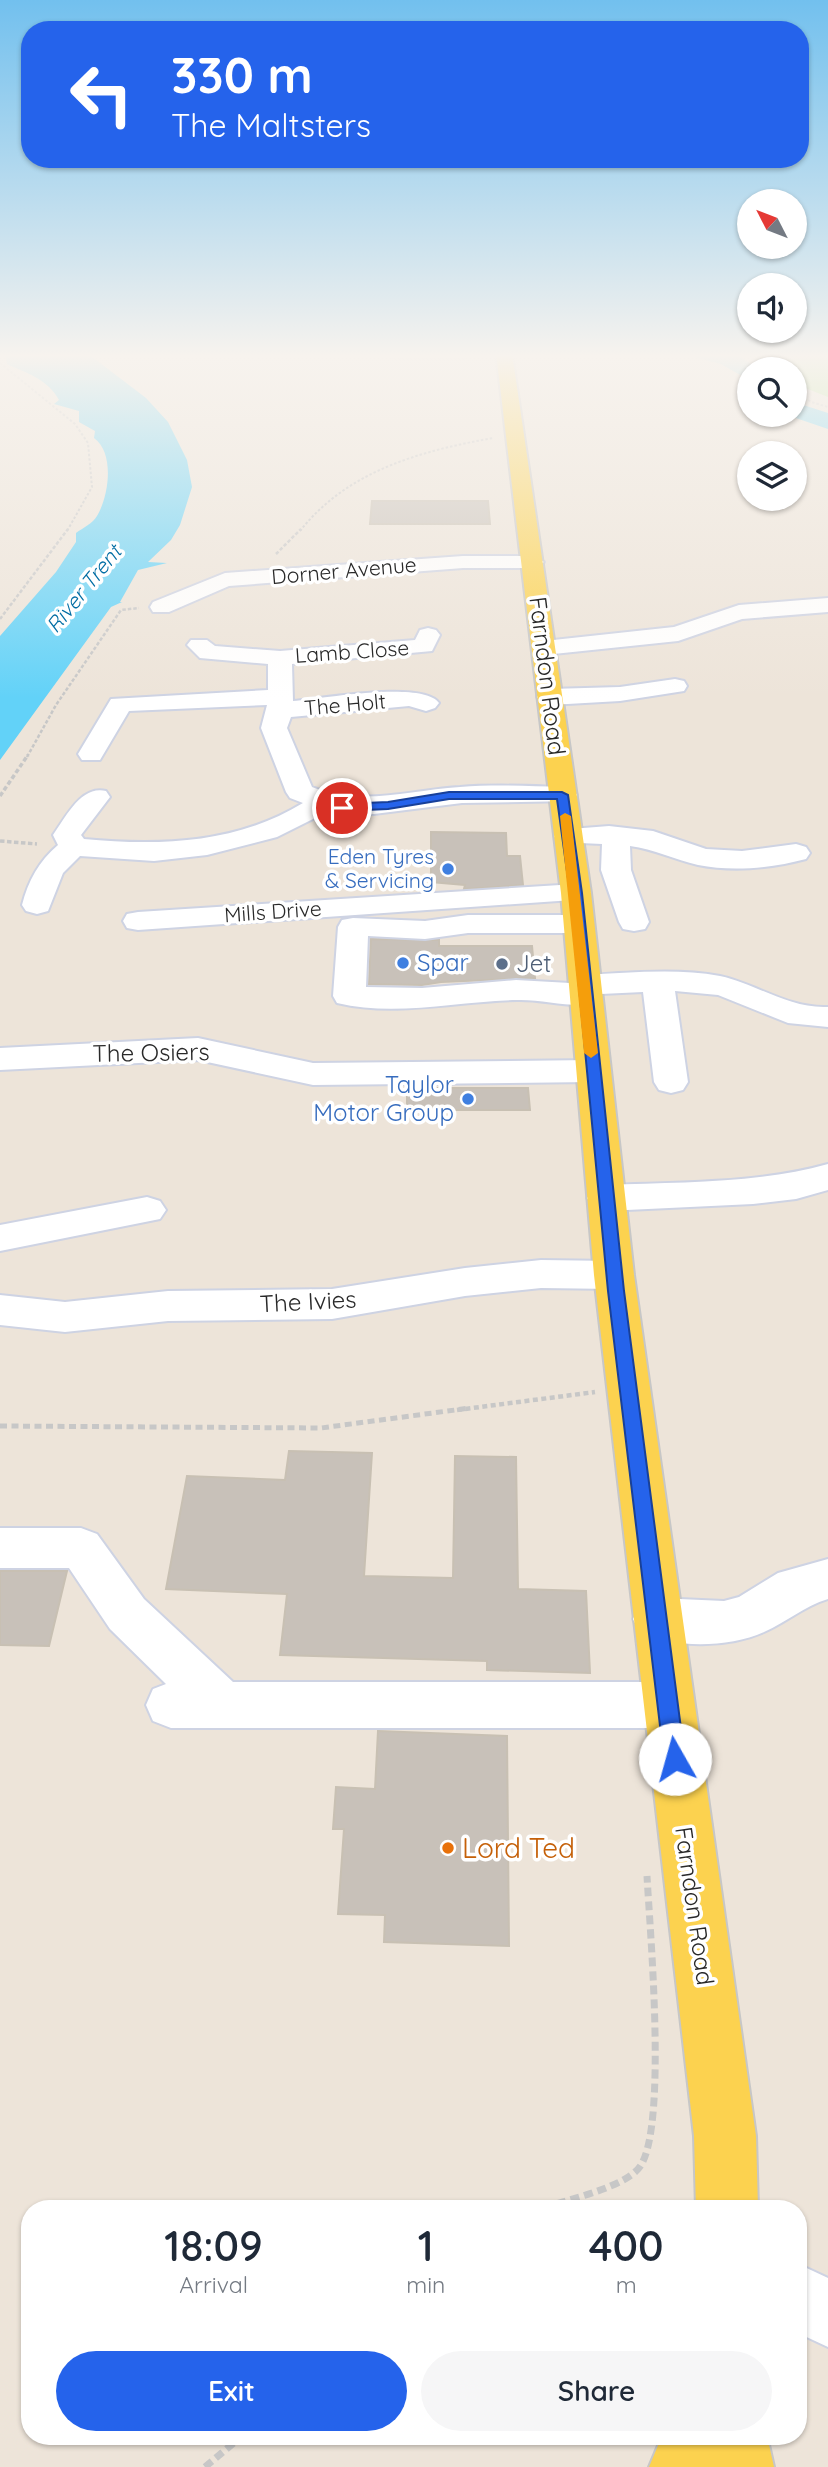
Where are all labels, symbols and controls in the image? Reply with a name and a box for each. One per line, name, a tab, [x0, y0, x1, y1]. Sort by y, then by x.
text: 330 m	[171, 44, 313, 105]
icon: left	[56, 49, 147, 140]
text: The Maltsters	[171, 105, 371, 145]
north arrow	[737, 189, 807, 259]
map controls	[737, 189, 807, 511]
button: sound	[737, 273, 807, 343]
button: search	[737, 357, 807, 427]
button: layers	[737, 441, 807, 511]
water label: River Trent	[40, 537, 128, 638]
street label: Dorner Avenue	[270, 551, 418, 589]
street label: Farndon Road	[523, 595, 573, 757]
street label: Lamb Close	[294, 634, 410, 668]
street label: The Holt	[303, 687, 387, 721]
pin	[312, 778, 372, 838]
icon: arrive	[323, 789, 361, 827]
place label: Eden Tyres & Servicing	[325, 843, 434, 893]
marker: Eden Tyres & Servicing	[440, 861, 456, 877]
street label: Mills Drive	[223, 895, 323, 927]
place label: Spar	[417, 947, 469, 977]
place label: Jet	[516, 948, 551, 978]
marker: Spar	[395, 955, 411, 971]
marker: Jet	[494, 956, 510, 972]
street label: The Osiers	[92, 1036, 210, 1068]
place label: Taylor Motor Group	[313, 1069, 454, 1127]
marker: Taylor Motor Group	[460, 1091, 476, 1107]
street label: The Ivies	[259, 1283, 357, 1319]
position arrow	[638, 1722, 712, 1796]
street label: Farndon Road	[669, 1825, 721, 1987]
place label: Lord Ted	[462, 1830, 575, 1865]
marker: Lord Ted	[440, 1840, 456, 1856]
text: 18:09	[164, 2219, 263, 2272]
text: 1	[418, 2219, 434, 2272]
text: 400	[589, 2219, 664, 2272]
text: Arrival	[179, 2270, 248, 2299]
text: min	[406, 2270, 445, 2299]
text: m	[616, 2270, 637, 2299]
button: Exit	[56, 2351, 407, 2431]
button: Share	[421, 2351, 772, 2431]

